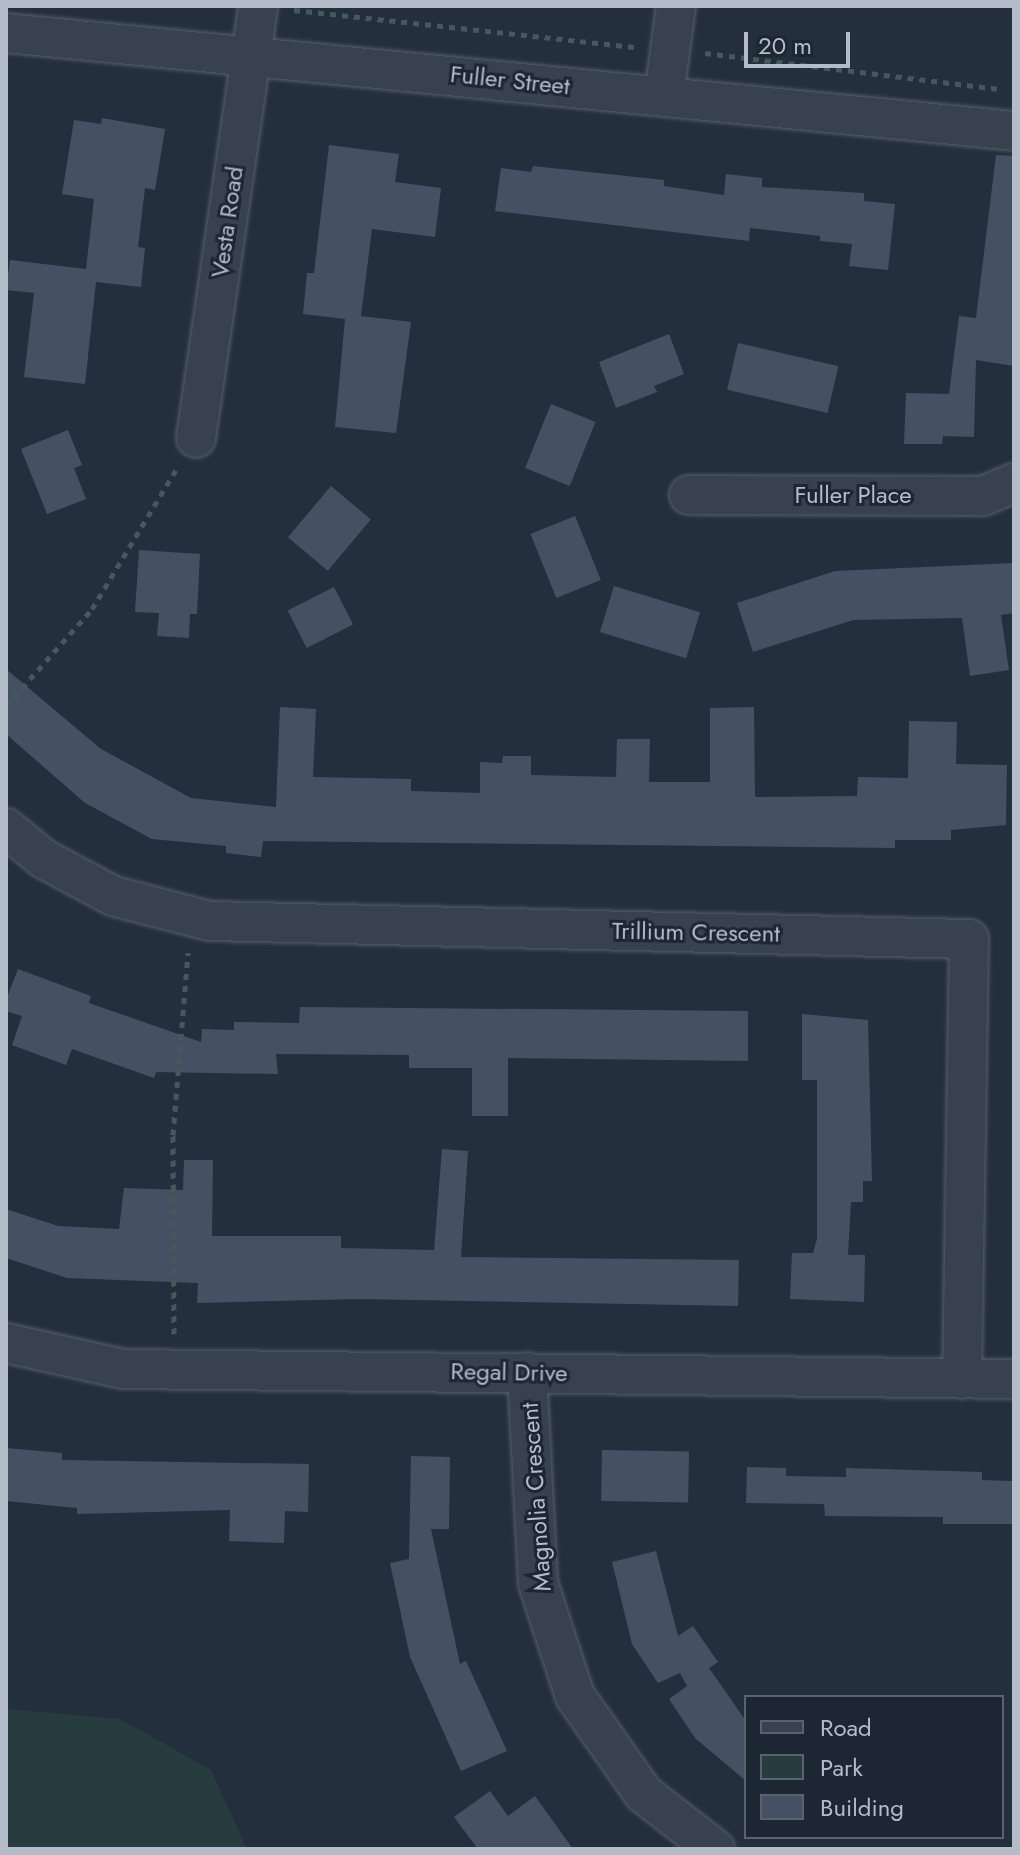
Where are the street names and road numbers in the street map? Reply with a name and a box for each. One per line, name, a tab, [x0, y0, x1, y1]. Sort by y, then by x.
street label: Fuller Street	[449, 59, 571, 101]
street label: Vesta Road	[205, 164, 249, 280]
street label: Fuller Place	[795, 481, 911, 509]
street label: Trillium Crescent	[612, 916, 780, 948]
street label: Regal Drive	[450, 1357, 568, 1387]
street label: Magnolia Crescent	[515, 1402, 557, 1592]

